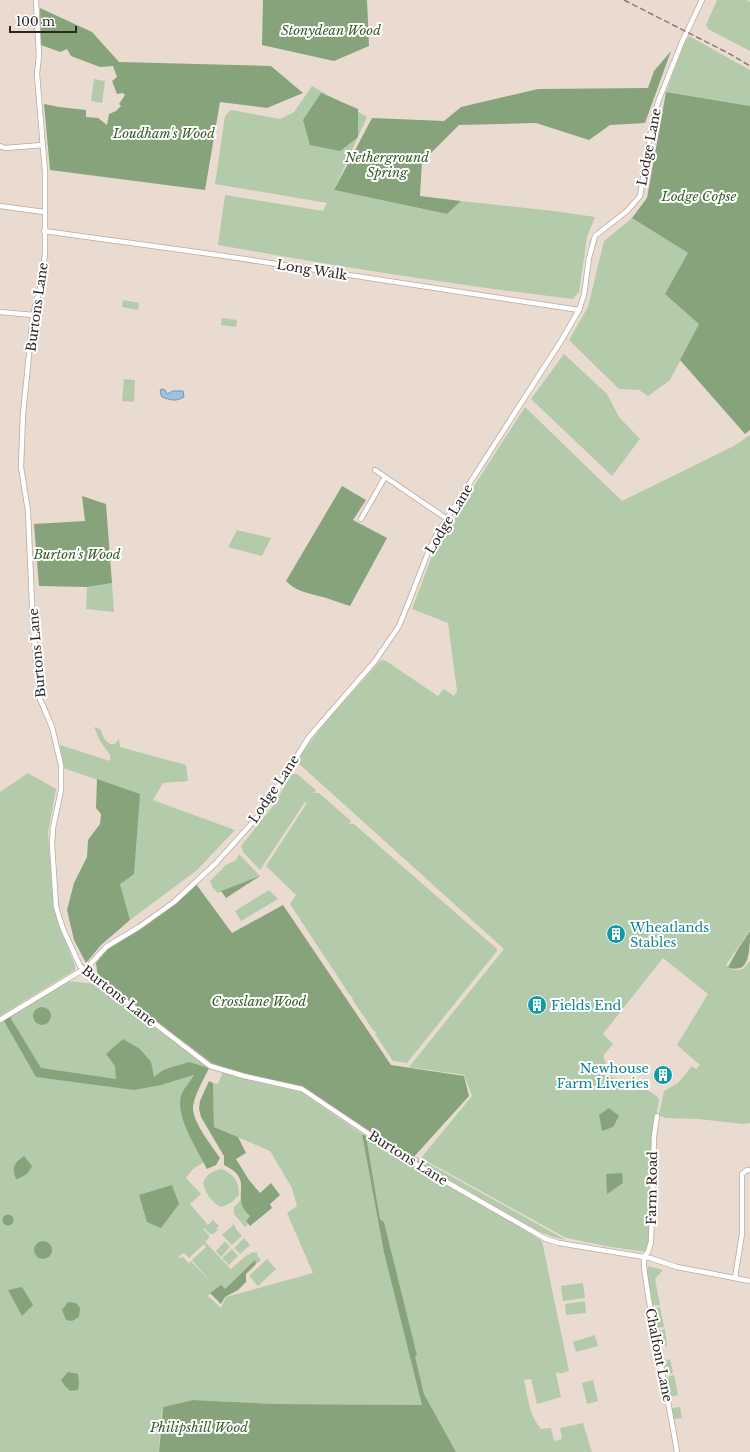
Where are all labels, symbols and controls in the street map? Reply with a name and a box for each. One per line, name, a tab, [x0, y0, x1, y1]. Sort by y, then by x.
scale bar	[10, 8, 76, 34]
text: 100 m	[16, 14, 55, 29]
park label: Stonydean Wood	[281, 22, 381, 39]
street label: Lodge Lane	[633, 107, 665, 187]
park label: Loudham's Wood	[112, 125, 215, 142]
park label: Netherground Spring	[344, 149, 429, 181]
park label: Lodge Copse	[661, 188, 736, 205]
street label: Long Walk	[275, 256, 349, 284]
street label: Burtons Lane	[22, 261, 52, 353]
street label: Lodge Lane	[421, 481, 477, 557]
park label: Burton's Wood	[32, 546, 121, 563]
street label: Burtons Lane	[25, 607, 49, 699]
street label: Lodge Lane	[245, 752, 303, 826]
place label: Wheatlands Stables	[629, 919, 709, 951]
building icon: Wheatlands Stables	[605, 923, 627, 945]
street label: Burtons Lane	[78, 962, 160, 1030]
park label: Crosslane Wood	[212, 993, 307, 1010]
building icon: Fields End	[526, 994, 548, 1016]
place label: Fields End	[551, 997, 622, 1014]
place label: Newhouse Farm Liveries	[557, 1060, 649, 1092]
building icon: Newhouse Farm Liveries	[652, 1064, 674, 1086]
street label: Burtons Lane	[365, 1127, 451, 1189]
street label: Farm Road	[643, 1151, 661, 1225]
street label: Chalfont Lane	[642, 1307, 676, 1403]
park label: Philipshill Wood	[149, 1419, 248, 1436]

